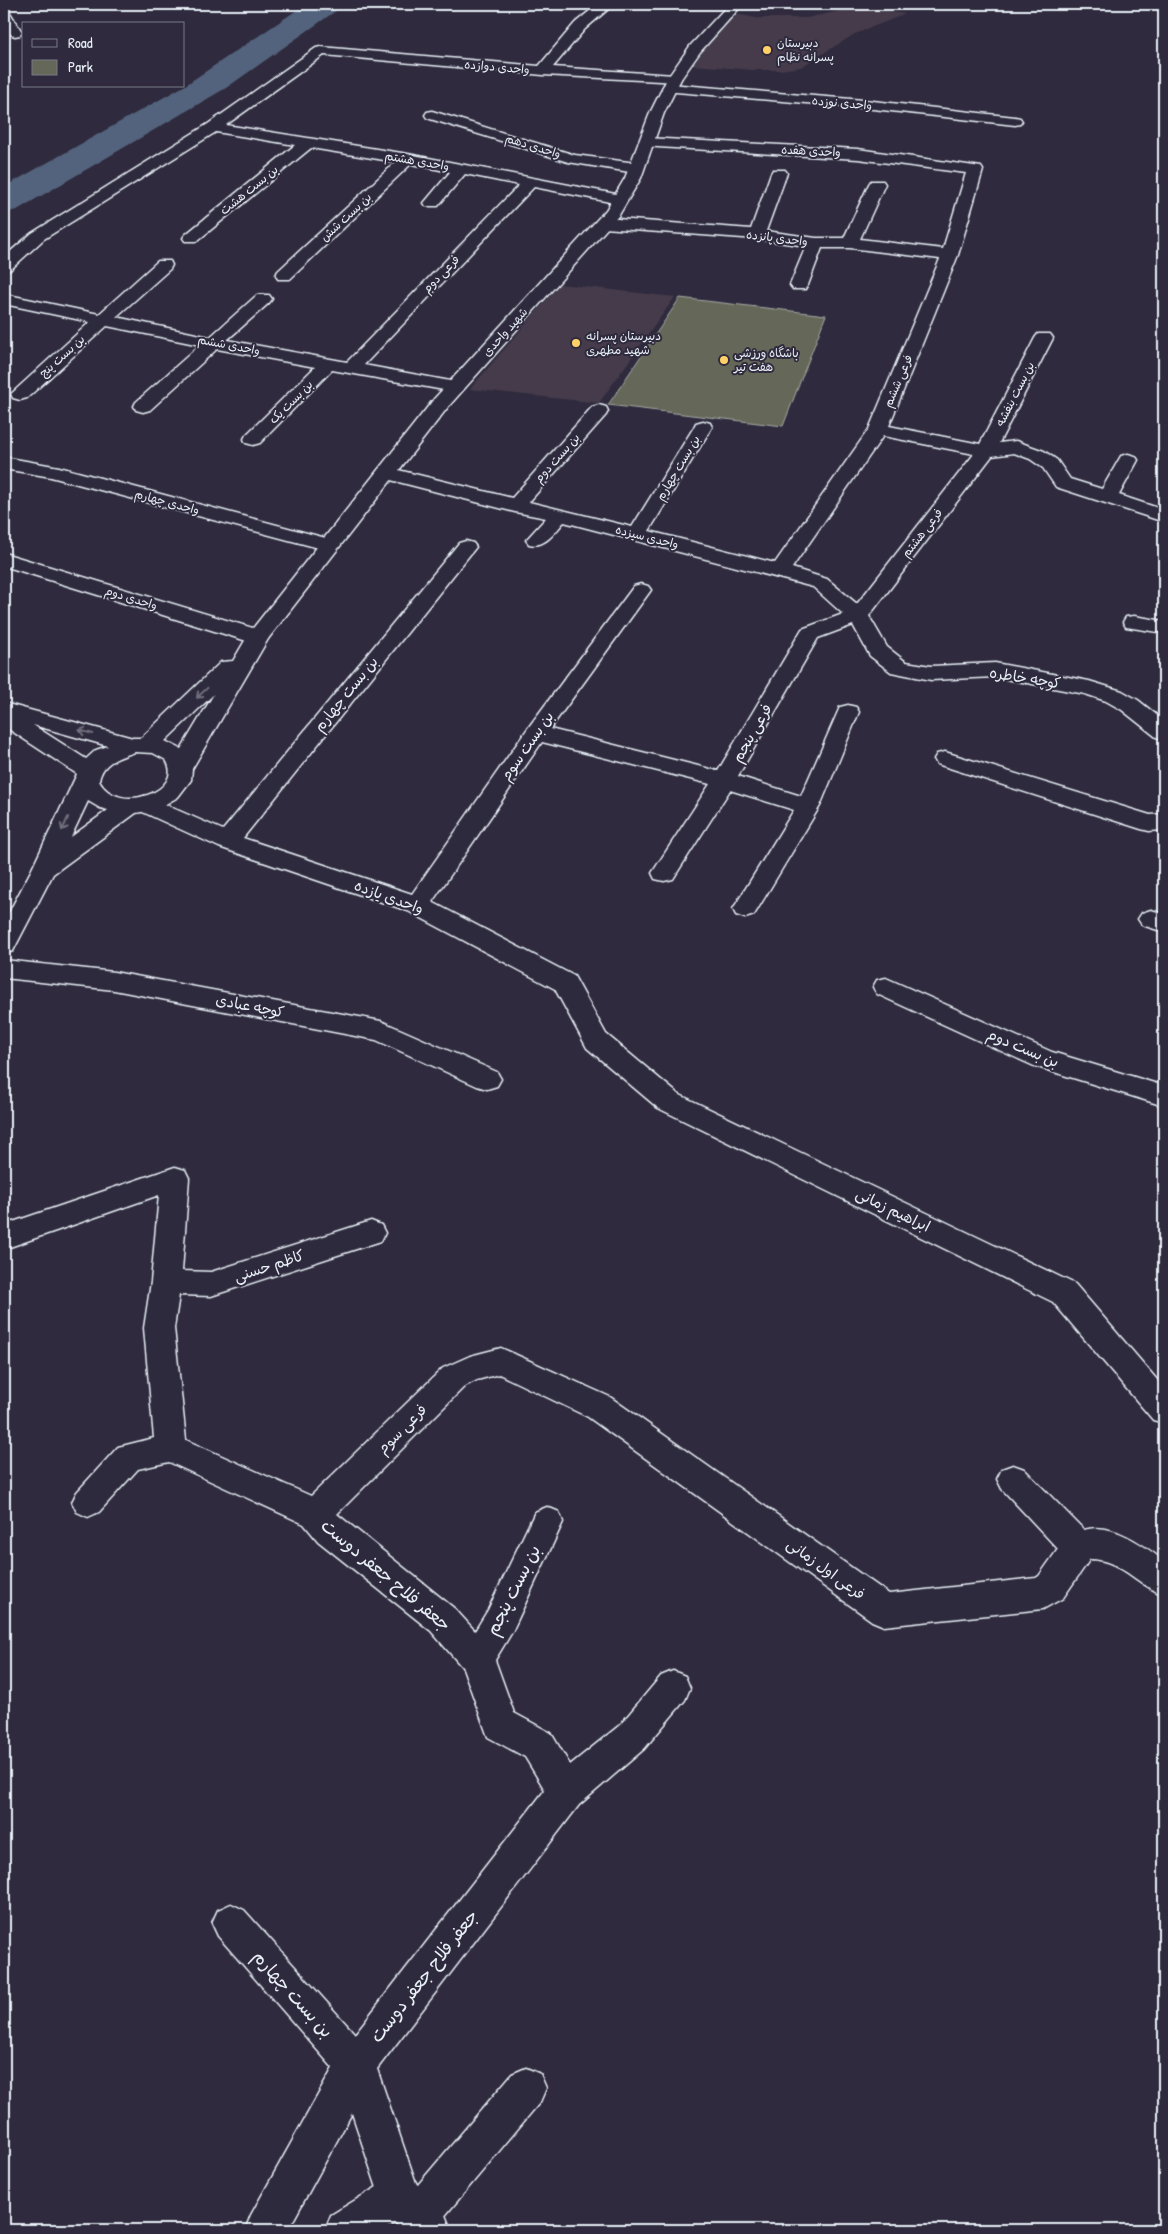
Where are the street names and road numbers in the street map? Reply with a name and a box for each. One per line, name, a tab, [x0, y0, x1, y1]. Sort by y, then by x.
street label: واحدی دوازده	[464, 55, 530, 78]
street label: واحدی نوزده	[811, 91, 873, 114]
street label: واحدی دهم	[503, 129, 563, 163]
street label: واحدی هفده	[781, 140, 841, 161]
street label: واحدی هشتم	[383, 146, 451, 176]
street label: بن بست هشت	[216, 161, 281, 218]
street label: بن بست شش	[316, 188, 375, 245]
street label: واحدی پانزده	[745, 225, 809, 250]
street label: فرعی دوم	[418, 251, 464, 297]
street label: شهید واحدی	[478, 303, 531, 360]
street label: بن بست پنج	[35, 330, 89, 382]
street label: واحدی ششم	[196, 330, 262, 360]
street label: فرعی ششم	[879, 352, 917, 410]
street label: بن بست بنفشه	[991, 359, 1038, 429]
street label: بن بست یک	[265, 376, 316, 427]
street label: بن بست دوم	[530, 429, 584, 487]
street label: بن بست چهارم	[651, 432, 705, 504]
street label: واحدی چهارم	[133, 485, 201, 519]
street label: فرعی هشتم	[897, 505, 947, 561]
street label: واحدی سیزده	[614, 520, 680, 553]
street label: واحدی دوم	[102, 581, 160, 615]
street label: بن بست چهارم	[309, 651, 383, 737]
street label: كوچه خاطره	[988, 662, 1062, 694]
street label: فرعی پنجم	[726, 700, 779, 767]
street label: بن بست سوم	[495, 707, 560, 786]
street label: واحدی یازده	[352, 874, 427, 919]
street label: کوچه عبادی	[214, 989, 286, 1022]
street label: بن بست دوم	[983, 1023, 1063, 1074]
street label: ابراهیم زمانی	[852, 1182, 934, 1238]
street label: کاظم حسنی	[231, 1244, 307, 1289]
street label: فرعی سوم	[372, 1399, 433, 1460]
street label: جعفر فلاح جعفر دوست	[316, 1513, 457, 1637]
street label: فرعی اول زمانی	[783, 1533, 870, 1604]
street label: بن بست پنجم	[479, 1540, 548, 1640]
street label: جعفر فلاح جعفر دوست	[364, 1904, 484, 2048]
street label: بن بست چهارم	[246, 1944, 339, 2044]

